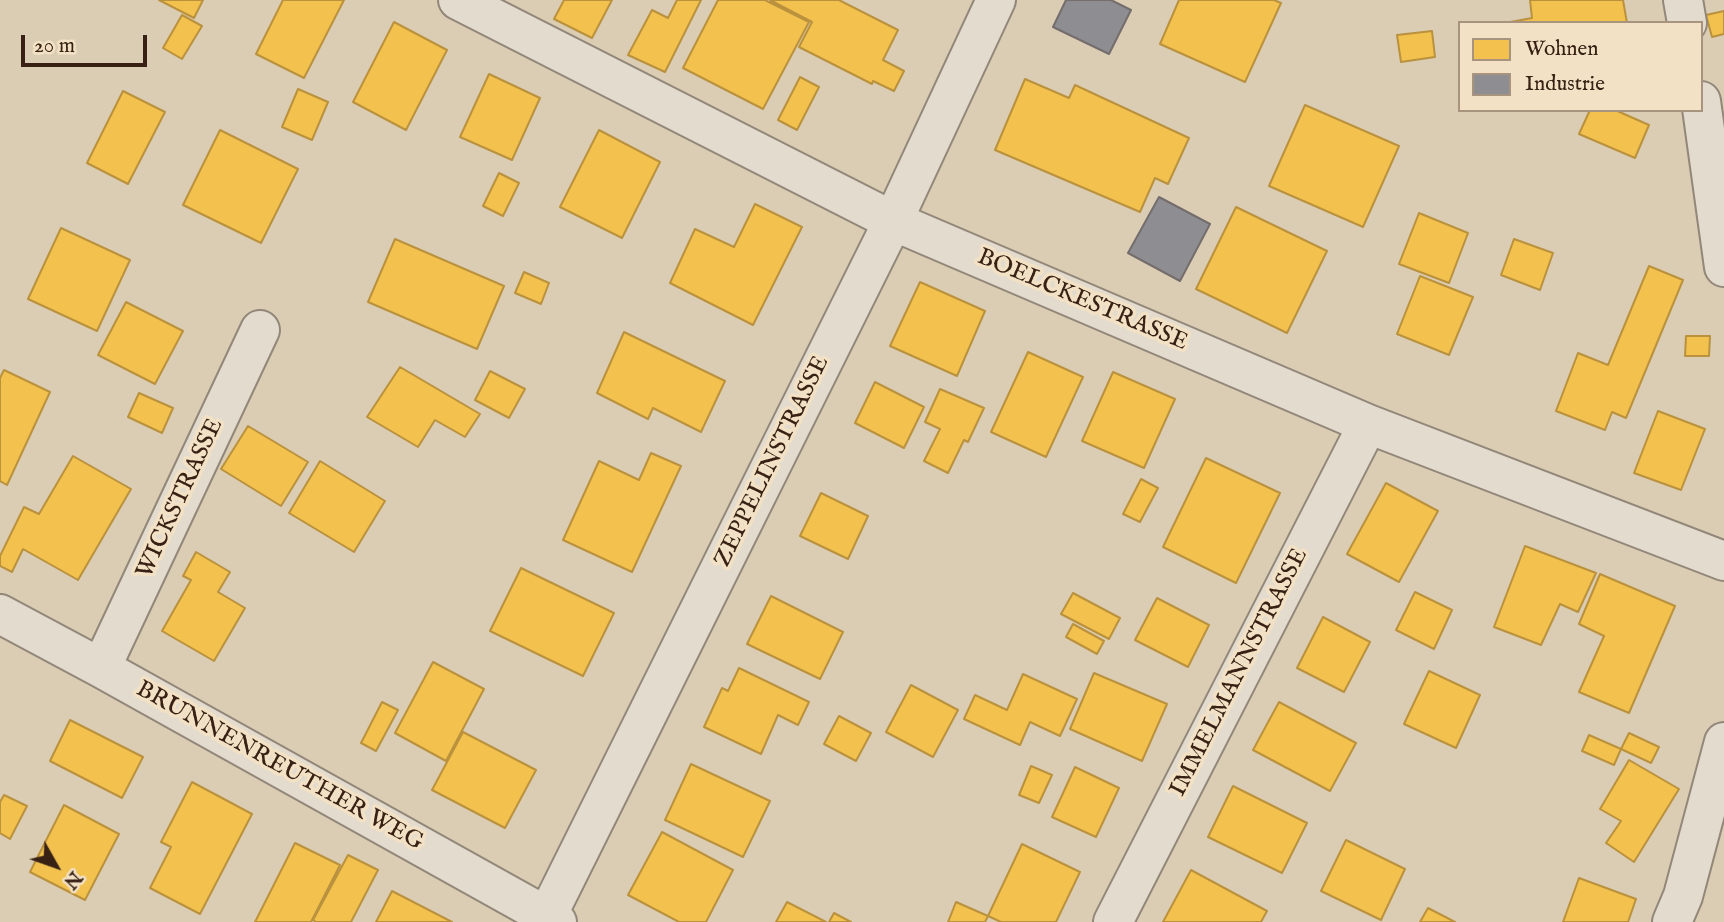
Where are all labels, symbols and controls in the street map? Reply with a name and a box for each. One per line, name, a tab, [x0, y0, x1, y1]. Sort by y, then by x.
scale bar	[24, 21, 150, 65]
legend	[1458, 21, 1703, 112]
text: 20 m	[34, 33, 75, 60]
text: Wohnen	[1525, 36, 1598, 63]
text: Industrie	[1525, 71, 1605, 98]
street label: BOELCKESTRASSE	[972, 244, 1192, 358]
street label: ZEPPELINSTRASSE	[709, 352, 837, 572]
street label: WICKSTRASSE	[131, 415, 231, 583]
street label: IMMELMANNSTRASSE	[1165, 544, 1315, 802]
street label: BRUNNENREUTHER WEG	[130, 676, 428, 858]
north arrow	[21, 831, 91, 901]
text: N	[58, 865, 87, 894]

